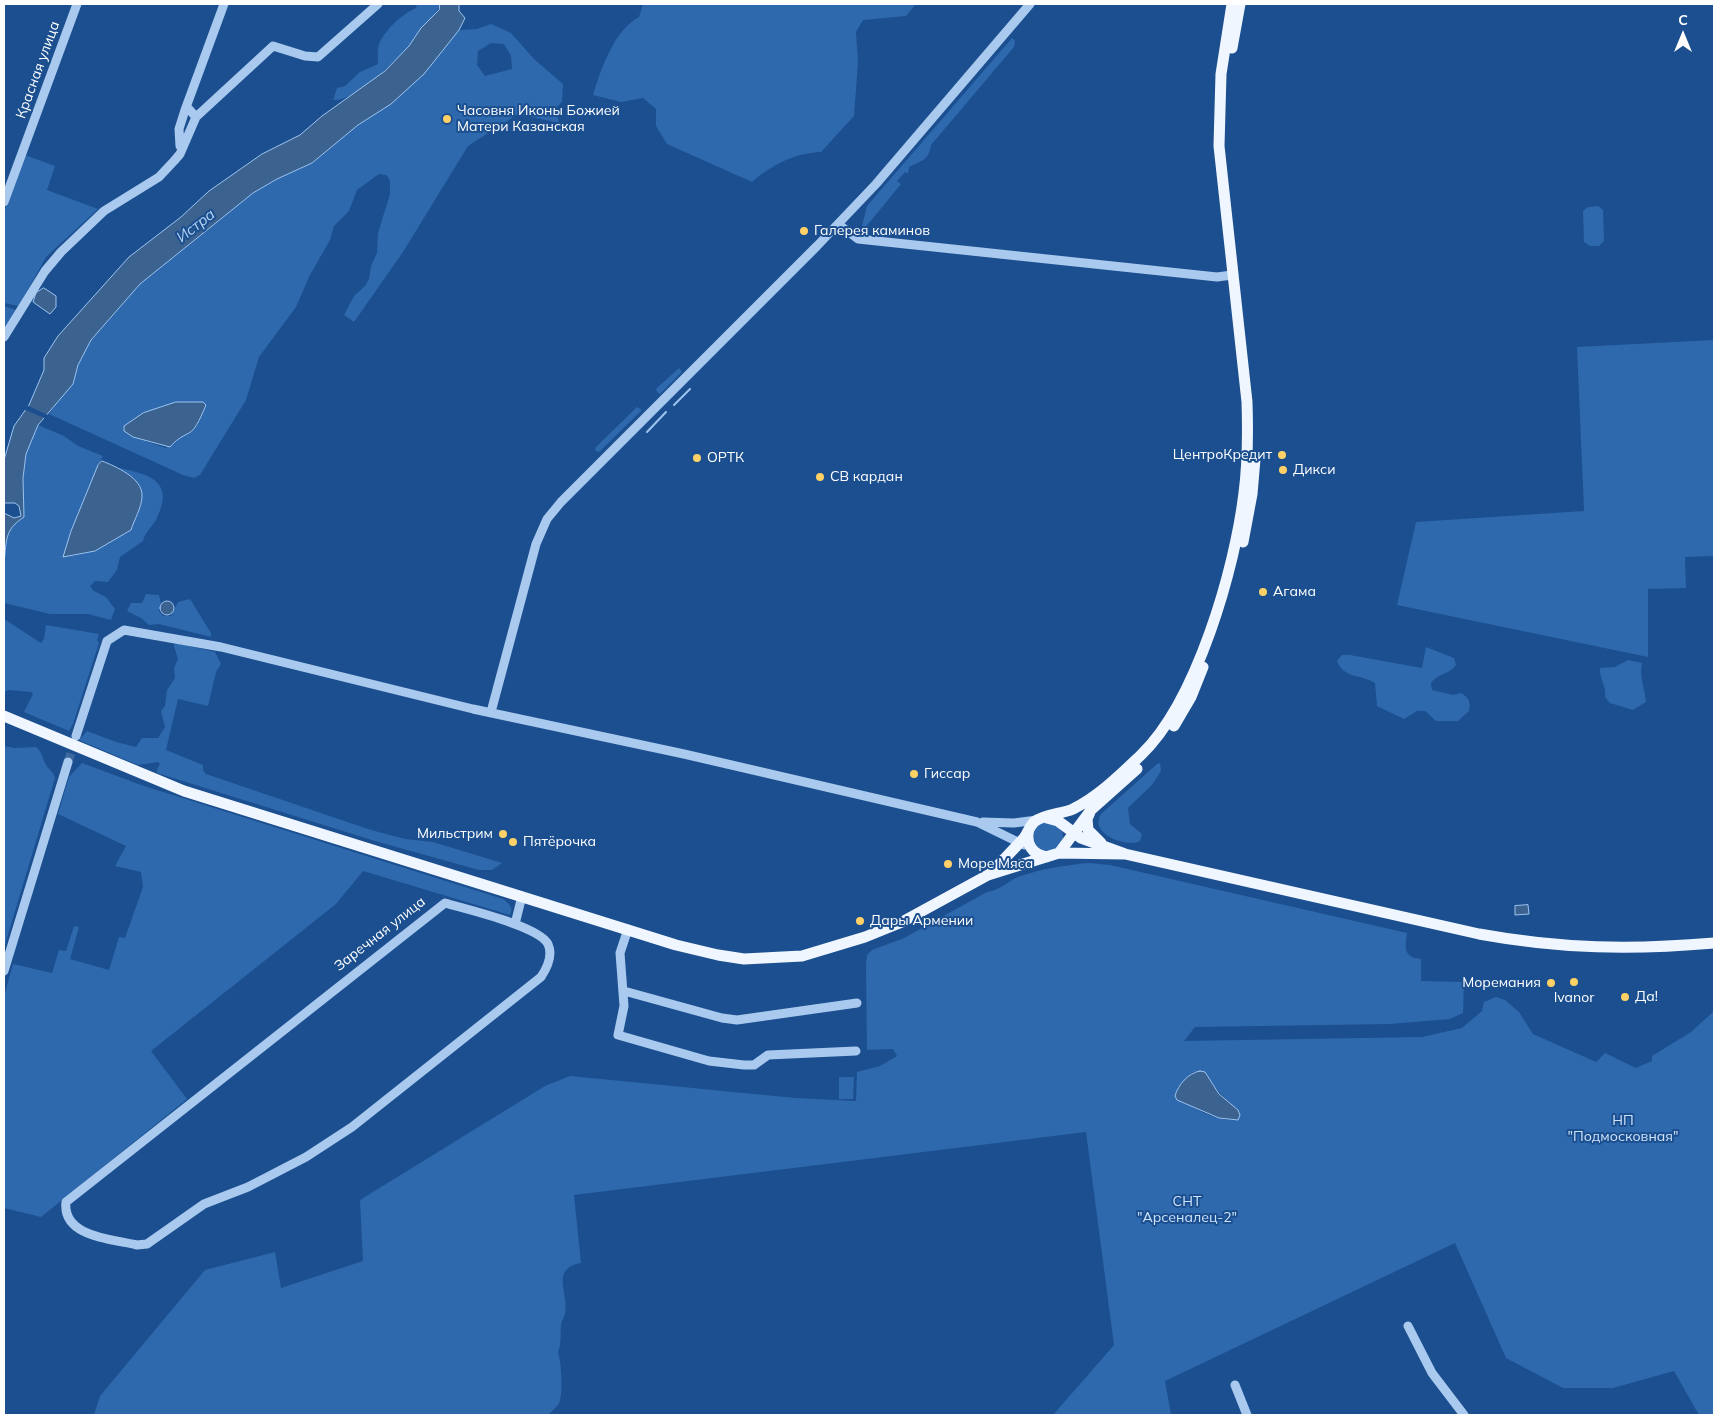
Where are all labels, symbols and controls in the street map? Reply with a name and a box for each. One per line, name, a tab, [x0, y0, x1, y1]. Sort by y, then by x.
north arrow	[1658, 10, 1708, 60]
text: С	[1678, 11, 1688, 29]
street label: Красная улица	[13, 19, 63, 121]
place label: Часовня Иконы Божией Матери Казанская	[457, 103, 620, 136]
marker: Часовня Иконы Божией Матери Казанская	[441, 113, 453, 125]
water label: Истра	[173, 205, 219, 247]
place label: Галерея каминов	[814, 223, 930, 239]
marker: Галерея каминов	[798, 225, 810, 237]
place label: ЦентроКредит	[1173, 447, 1272, 463]
marker: ЦентроКредит	[1276, 449, 1288, 461]
place label: ОРТК	[707, 450, 744, 466]
marker: ОРТК	[691, 452, 703, 464]
place label: Дикси	[1293, 462, 1335, 478]
marker: Дикси	[1277, 464, 1289, 476]
place label: СВ кардан	[830, 469, 903, 485]
marker: СВ кардан	[814, 471, 826, 483]
place label: Агама	[1273, 584, 1316, 600]
marker: Агама	[1257, 586, 1269, 598]
place label: Гиссар	[924, 766, 970, 782]
marker: Гиссар	[908, 768, 920, 780]
place label: Мильстрим	[417, 826, 493, 842]
marker: Мильстрим	[497, 828, 509, 840]
place label: Пятёрочка	[523, 834, 596, 850]
marker: Пятёрочка	[507, 836, 519, 848]
place label: Море Мяса	[958, 856, 1033, 872]
marker: Море Мяса	[942, 858, 954, 870]
street label: Заречная улица	[331, 893, 429, 975]
place label: Дары Армении	[870, 913, 973, 929]
marker: Дары Армении	[854, 915, 866, 927]
place label: Моремания	[1462, 975, 1541, 991]
marker: Ivanor	[1568, 976, 1580, 988]
marker: Моремания	[1545, 977, 1557, 989]
place label: Да!	[1635, 989, 1658, 1005]
place label: Ivanor	[1554, 990, 1594, 1006]
marker: Да!	[1619, 991, 1631, 1003]
park label: НП "Подмосковная"	[1567, 1113, 1679, 1146]
park label: СНТ "Арсеналец-2"	[1137, 1194, 1237, 1226]

